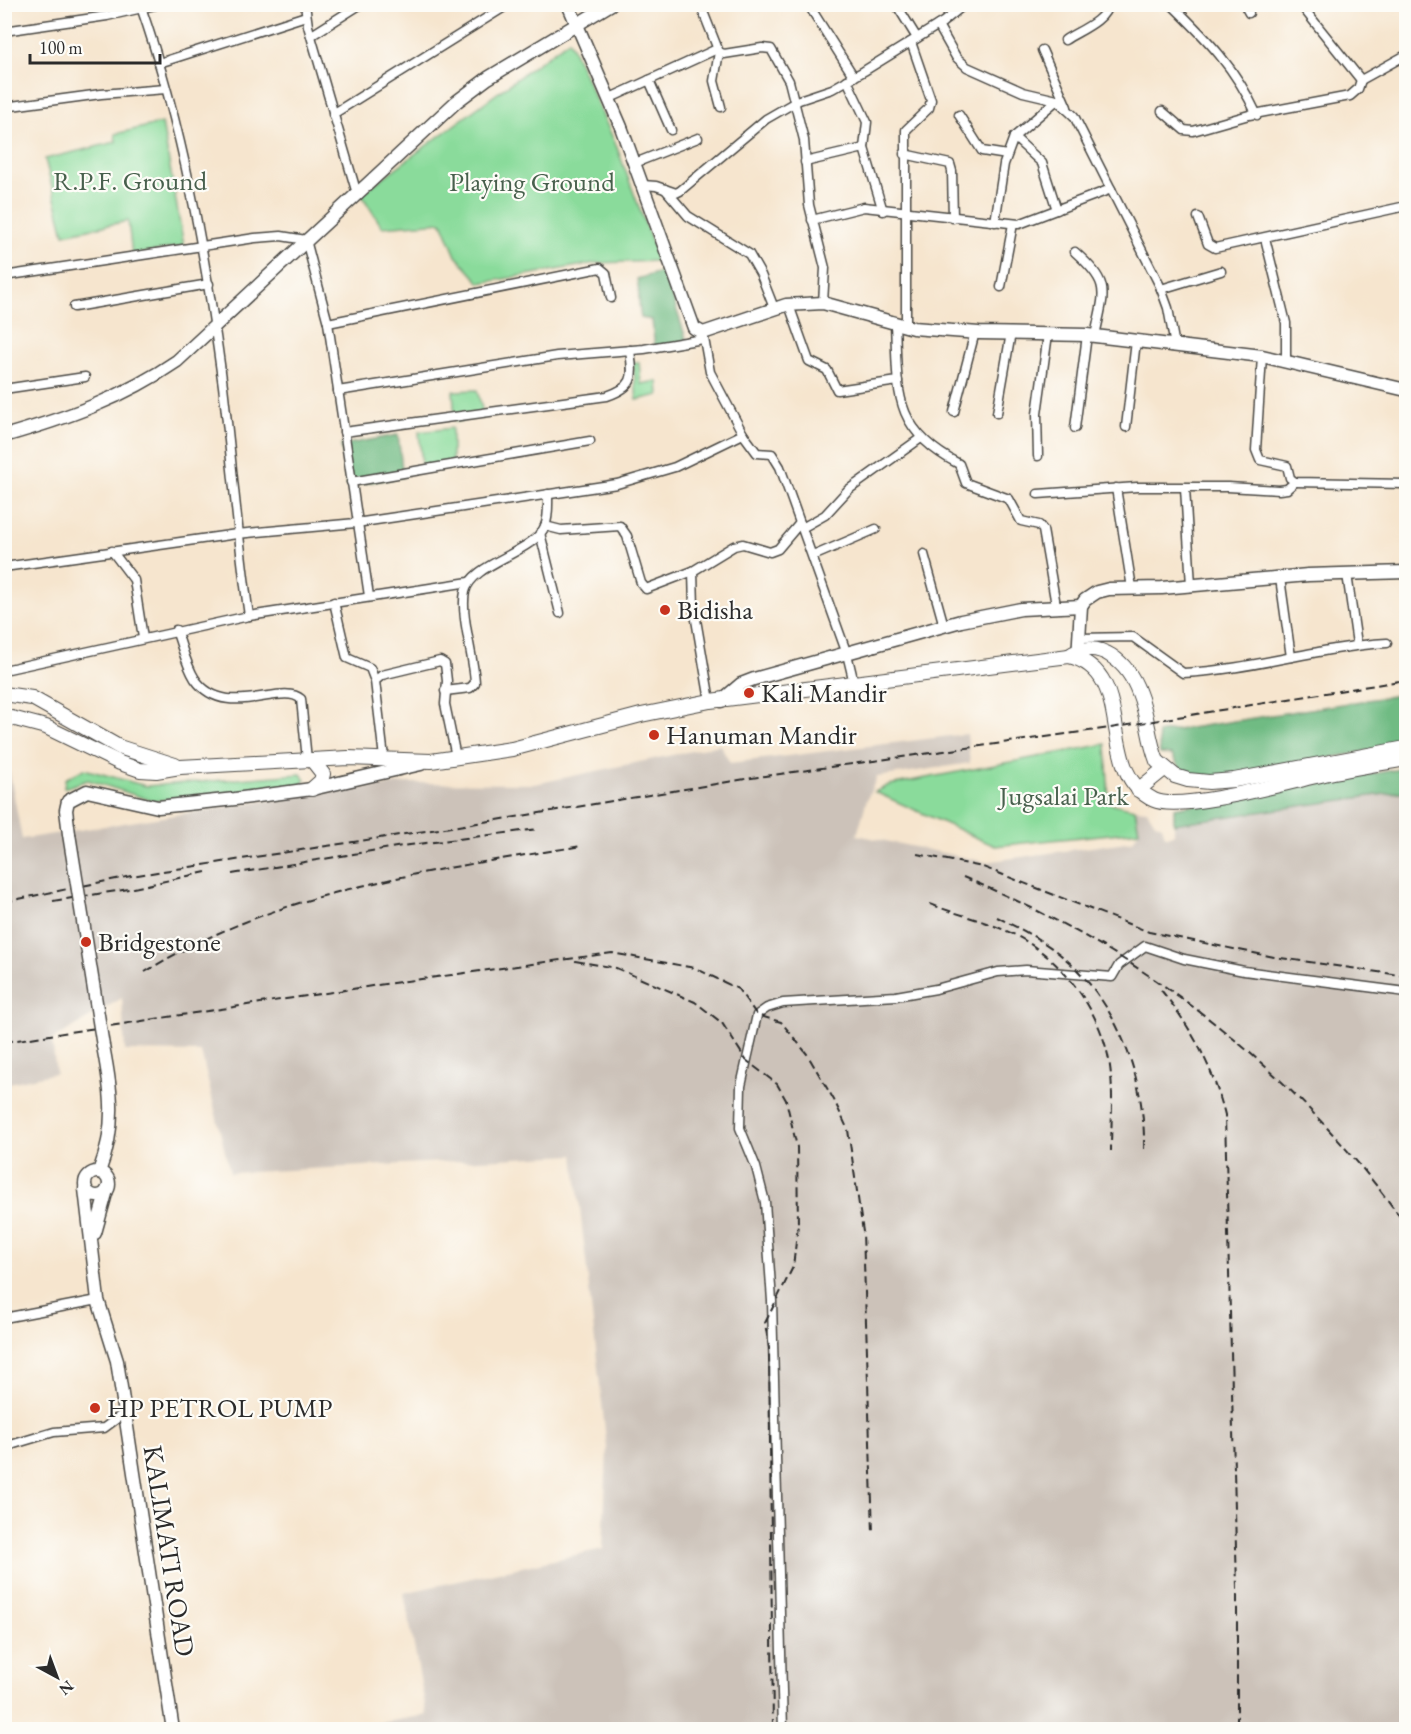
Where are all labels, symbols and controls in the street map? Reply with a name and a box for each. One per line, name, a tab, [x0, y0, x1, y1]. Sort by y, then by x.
scale bar	[30, 27, 160, 65]
text: 100 m	[39, 36, 83, 59]
park label: R.P.F. Ground	[53, 163, 207, 198]
park label: Playing Ground	[449, 164, 615, 199]
place label: Bidisha	[677, 592, 753, 627]
marker: Bidisha	[658, 603, 672, 617]
place label: Kali Mandir	[761, 675, 887, 710]
marker: Kali Mandir	[742, 686, 756, 700]
place label: Hanuman Mandir	[666, 717, 857, 752]
marker: Hanuman Mandir	[647, 728, 661, 742]
park label: Jugsalai Park	[997, 778, 1129, 813]
place label: Bridgestone	[98, 924, 221, 959]
marker: Bridgestone	[79, 935, 93, 949]
place label: HP PETROL PUMP	[107, 1390, 333, 1425]
marker: HP PETROL PUMP	[88, 1401, 102, 1415]
street label: KALIMATI ROAD	[136, 1443, 203, 1659]
north arrow	[27, 1647, 87, 1707]
text: N	[55, 1676, 78, 1700]

